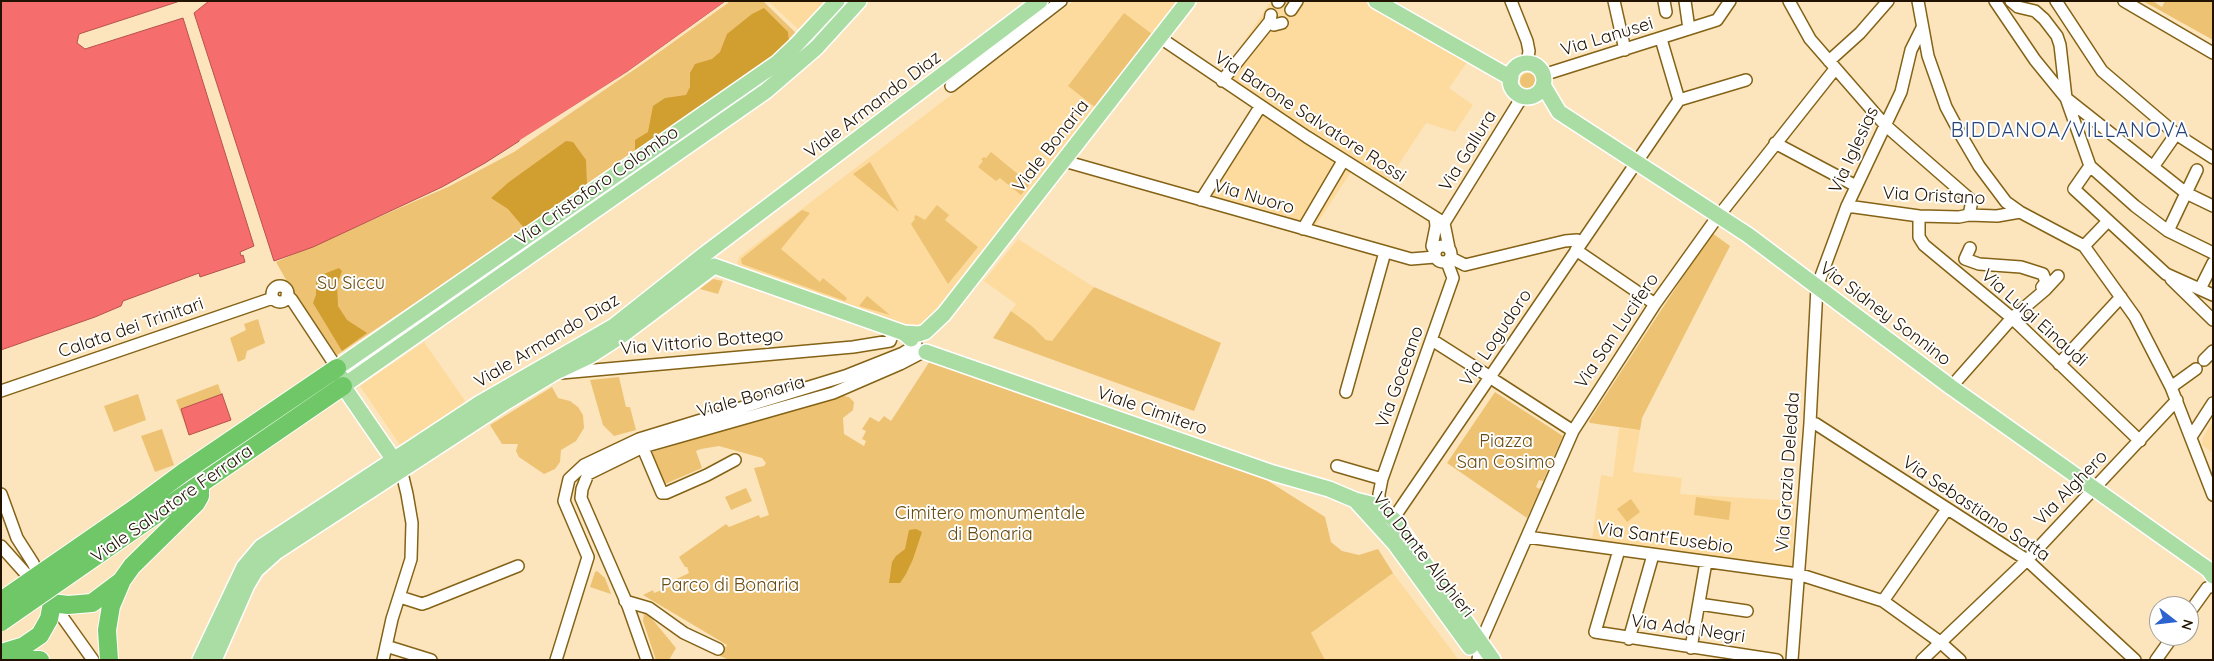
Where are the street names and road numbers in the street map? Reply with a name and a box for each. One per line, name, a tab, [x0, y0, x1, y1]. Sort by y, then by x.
street label: Via Lanusei	[1558, 13, 1656, 61]
street label: Viale Armando Diaz	[801, 47, 945, 163]
street label: Via Barone Salvatore Rossi	[1210, 47, 1410, 187]
street label: Viale Bonaria	[1008, 95, 1094, 197]
street label: Via Iglesias	[1825, 103, 1883, 197]
street label: Via Gallura	[1435, 107, 1501, 195]
street label: Via Cristoforo Colombo	[511, 121, 683, 251]
street label: Via Nuoro	[1211, 175, 1297, 219]
street label: Via Oristano	[1882, 183, 1986, 209]
street label: Via Sidney Sonnino	[1815, 258, 1955, 370]
street label: Via Luigi Einaudi	[1976, 265, 2092, 371]
street label: Via San Lucifero	[1570, 269, 1664, 393]
street label: Via Logudoro	[1456, 285, 1536, 391]
street label: Viale Armando Diaz	[471, 289, 623, 393]
street label: Calata dei Trinitari	[56, 293, 206, 363]
street label: Via Goceano	[1372, 323, 1428, 431]
street label: Via Vittorio Bottego	[620, 324, 784, 360]
street label: Viale Bonaria	[695, 371, 807, 423]
street label: Viale Cimitero	[1094, 382, 1210, 440]
street label: Via Grazia Deledda	[1772, 391, 1804, 553]
street label: Viale Salvatore Ferrara	[87, 440, 257, 568]
street label: Via Alghero	[2030, 446, 2112, 530]
street label: Via Sebastiano Satta	[1898, 452, 2054, 566]
street label: Via Dante Alighieri	[1367, 488, 1479, 622]
street label: Via Sant'Eusebio	[1596, 518, 1734, 558]
street label: Via Ada Negri	[1629, 610, 1747, 648]

